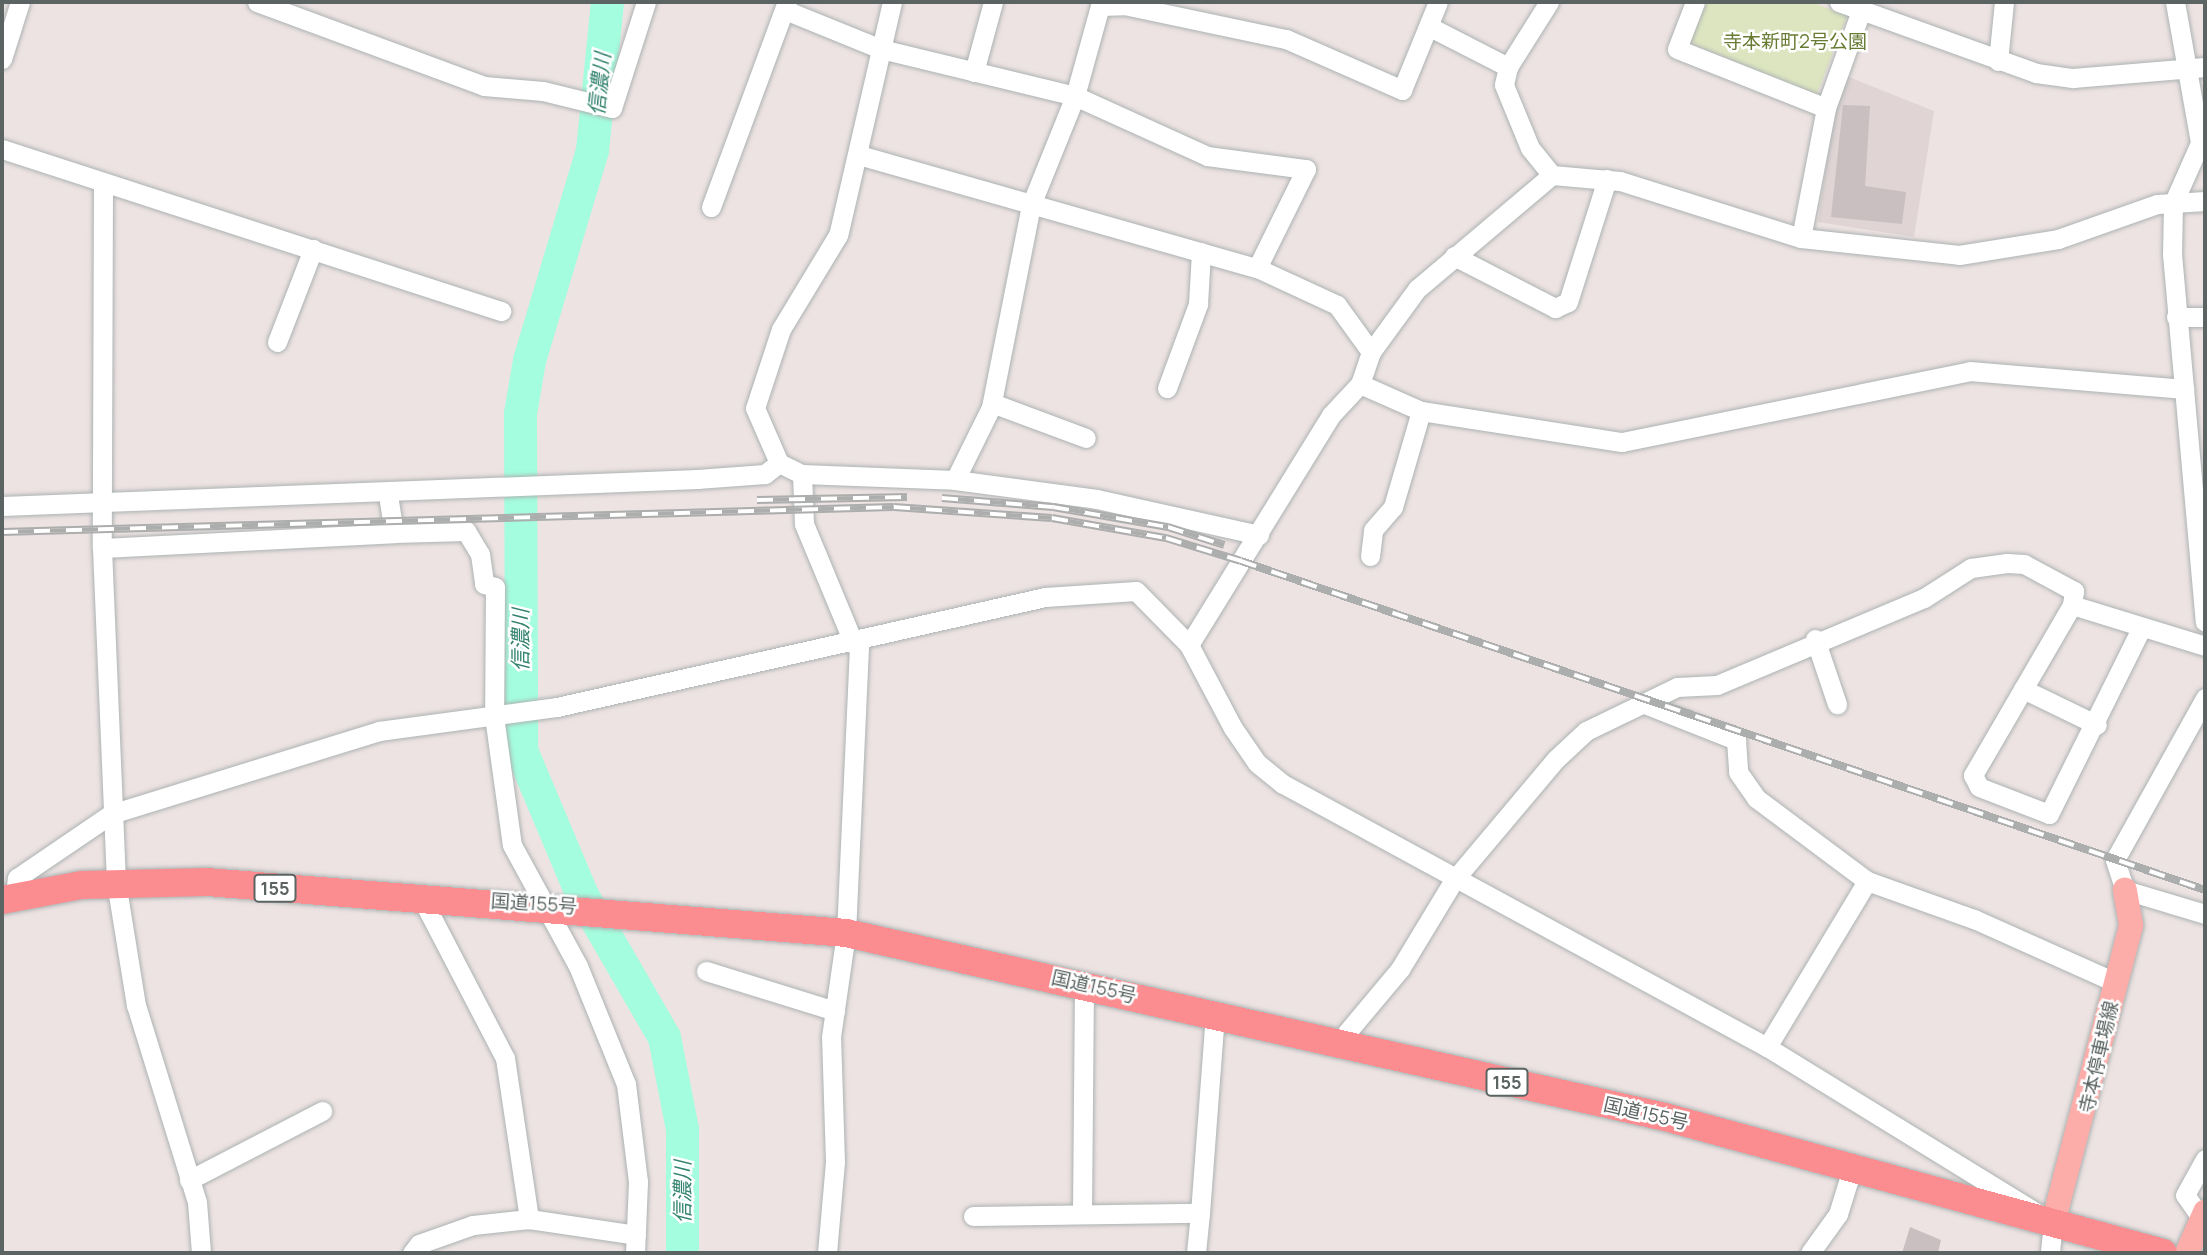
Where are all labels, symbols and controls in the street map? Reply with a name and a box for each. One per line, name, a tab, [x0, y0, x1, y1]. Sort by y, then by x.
park label: 寺本新町2号公園	[1723, 31, 1867, 53]
water label: 信濃川	[583, 51, 615, 117]
water label: 信濃川	[507, 609, 533, 671]
road number: 155	[252, 874, 298, 903]
street label: 国道155号	[490, 890, 578, 918]
street label: 国道155号	[1049, 966, 1139, 1008]
street label: 寺本停車場線	[2075, 999, 2123, 1115]
road number: 155	[1484, 1068, 1530, 1097]
street label: 国道155号	[1601, 1093, 1691, 1135]
water label: 信濃川	[669, 1161, 695, 1223]

